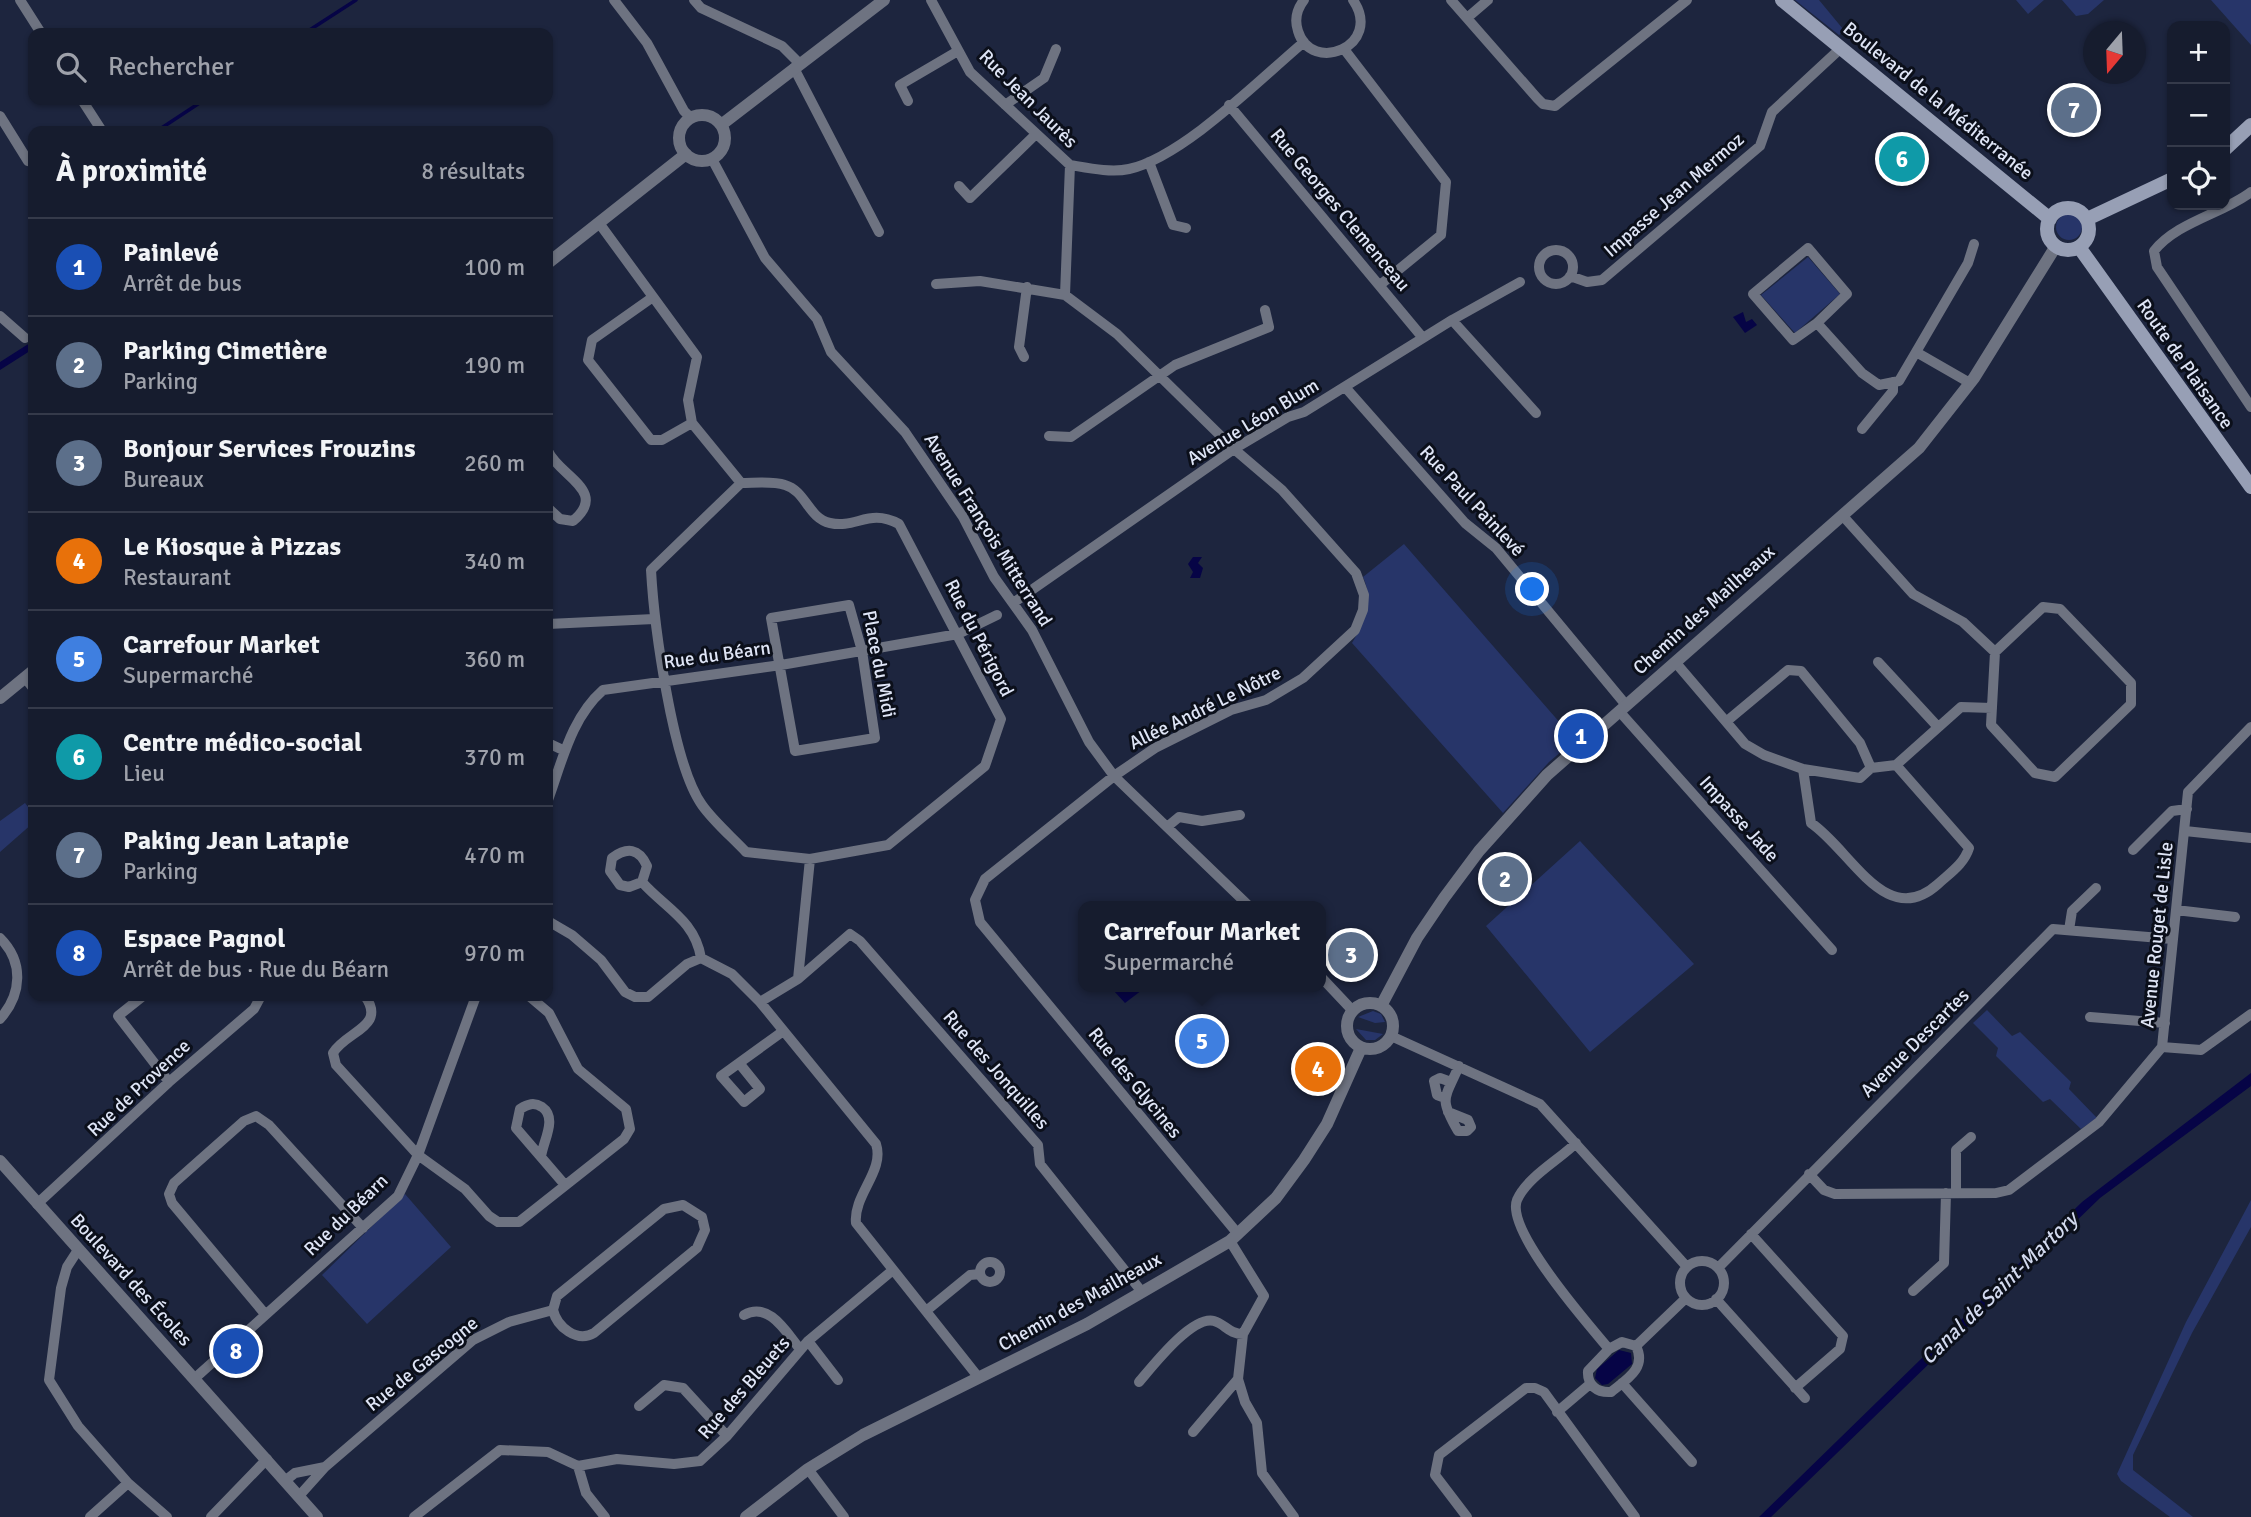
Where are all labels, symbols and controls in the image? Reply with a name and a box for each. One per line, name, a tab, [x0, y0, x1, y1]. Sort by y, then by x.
street label: Boulevard de la Méditerranée	[1838, 17, 2038, 185]
north arrow	[2083, 21, 2146, 84]
map controls	[2167, 21, 2230, 210]
button: +	[2167, 21, 2230, 84]
search box	[28, 28, 553, 105]
street label: Rue Jean Jaurès	[974, 45, 1082, 153]
icon: search	[52, 48, 90, 86]
text: Rechercher	[108, 51, 234, 83]
pin: 7	[2051, 84, 2097, 136]
button: −	[2167, 84, 2230, 147]
street label: Rue Georges Clemenceau	[1265, 124, 1415, 296]
street label: Impasse Jean Mermoz	[1599, 128, 1749, 262]
pin: 6	[1879, 133, 1925, 185]
button: locate	[2167, 147, 2230, 210]
text: À proximité	[56, 153, 207, 190]
text: 8 résultats	[421, 157, 525, 186]
text: Painlevé	[123, 237, 219, 269]
text: 1	[73, 253, 85, 282]
text: 100 m	[464, 253, 525, 282]
text: Arrêt de bus	[123, 269, 242, 298]
street label: Route de Plaisance	[2131, 294, 2239, 434]
text: Parking Cimetière	[123, 335, 327, 367]
text: 2	[73, 351, 85, 380]
text: 190 m	[464, 351, 525, 380]
text: Parking	[123, 367, 198, 396]
street label: Avenue Léon Blum	[1183, 373, 1323, 471]
street label: Avenue François Mitterrand	[919, 429, 1057, 631]
text: Bonjour Services Frouzins	[123, 433, 415, 465]
street label: Rue Paul Painlevé	[1414, 440, 1530, 562]
text: 3	[73, 449, 85, 478]
text: 260 m	[464, 449, 525, 478]
text: Bureaux	[123, 465, 204, 494]
text: Le Kiosque à Pizzas	[123, 531, 341, 563]
street label: Chemin des Mailheaux	[1628, 540, 1780, 680]
text: 4	[73, 547, 85, 576]
text: 340 m	[464, 547, 525, 576]
text: Restaurant	[123, 563, 231, 592]
your location	[1515, 572, 1549, 606]
street label: Rue du Périgord	[939, 575, 1019, 701]
street label: Place du Midi	[857, 608, 901, 720]
text: Carrefour Market	[123, 629, 320, 661]
street label: Rue du Béarn	[662, 636, 772, 674]
text: 5	[73, 645, 85, 674]
text: 360 m	[464, 645, 525, 674]
text: Supermarché	[123, 661, 253, 690]
street label: Allée André Le Nôtre	[1125, 661, 1285, 755]
pin: 1	[1558, 710, 1604, 762]
text: Centre médico-social	[123, 727, 362, 759]
text: 6	[73, 743, 85, 772]
text: 370 m	[464, 743, 525, 772]
text: Lieu	[123, 759, 165, 788]
street label: Impasse Jade	[1694, 771, 1784, 867]
text: Paking Jean Latapie	[123, 825, 349, 857]
text: 7	[73, 841, 85, 870]
text: 470 m	[464, 841, 525, 870]
street label: Avenue Rouget de Lisle	[2135, 841, 2179, 1029]
pin: 2	[1482, 853, 1528, 905]
text: Parking	[123, 857, 198, 886]
popup	[1078, 901, 1326, 992]
text: Carrefour Market	[1104, 916, 1300, 948]
text: Espace Pagnol	[123, 923, 285, 955]
pin: 3	[1328, 929, 1374, 981]
text: 8	[73, 939, 85, 968]
text: 970 m	[464, 939, 525, 968]
text: Supermarché	[1104, 948, 1234, 977]
text: Arrêt de bus · Rue du Béarn	[123, 955, 389, 984]
street label: Avenue Descartes	[1856, 984, 1974, 1102]
street label: Rue des Jonquilles	[938, 1006, 1054, 1134]
pin: 5	[1179, 1015, 1225, 1067]
street label: Rue des Glycines	[1083, 1023, 1187, 1143]
street label: Rue de Provence	[82, 1034, 196, 1142]
pin: 4	[1295, 1043, 1341, 1095]
street label: Rue du Béarn	[299, 1169, 393, 1261]
water label: Canal de Saint-Martory	[1915, 1204, 2085, 1370]
street label: Boulevard des Écoles	[65, 1209, 197, 1351]
street label: Chemin des Mailheaux	[994, 1247, 1166, 1357]
street label: Rue de Gascogne	[361, 1311, 483, 1417]
pin: 8	[213, 1325, 259, 1377]
street label: Rue des Bleuets	[693, 1332, 795, 1444]

